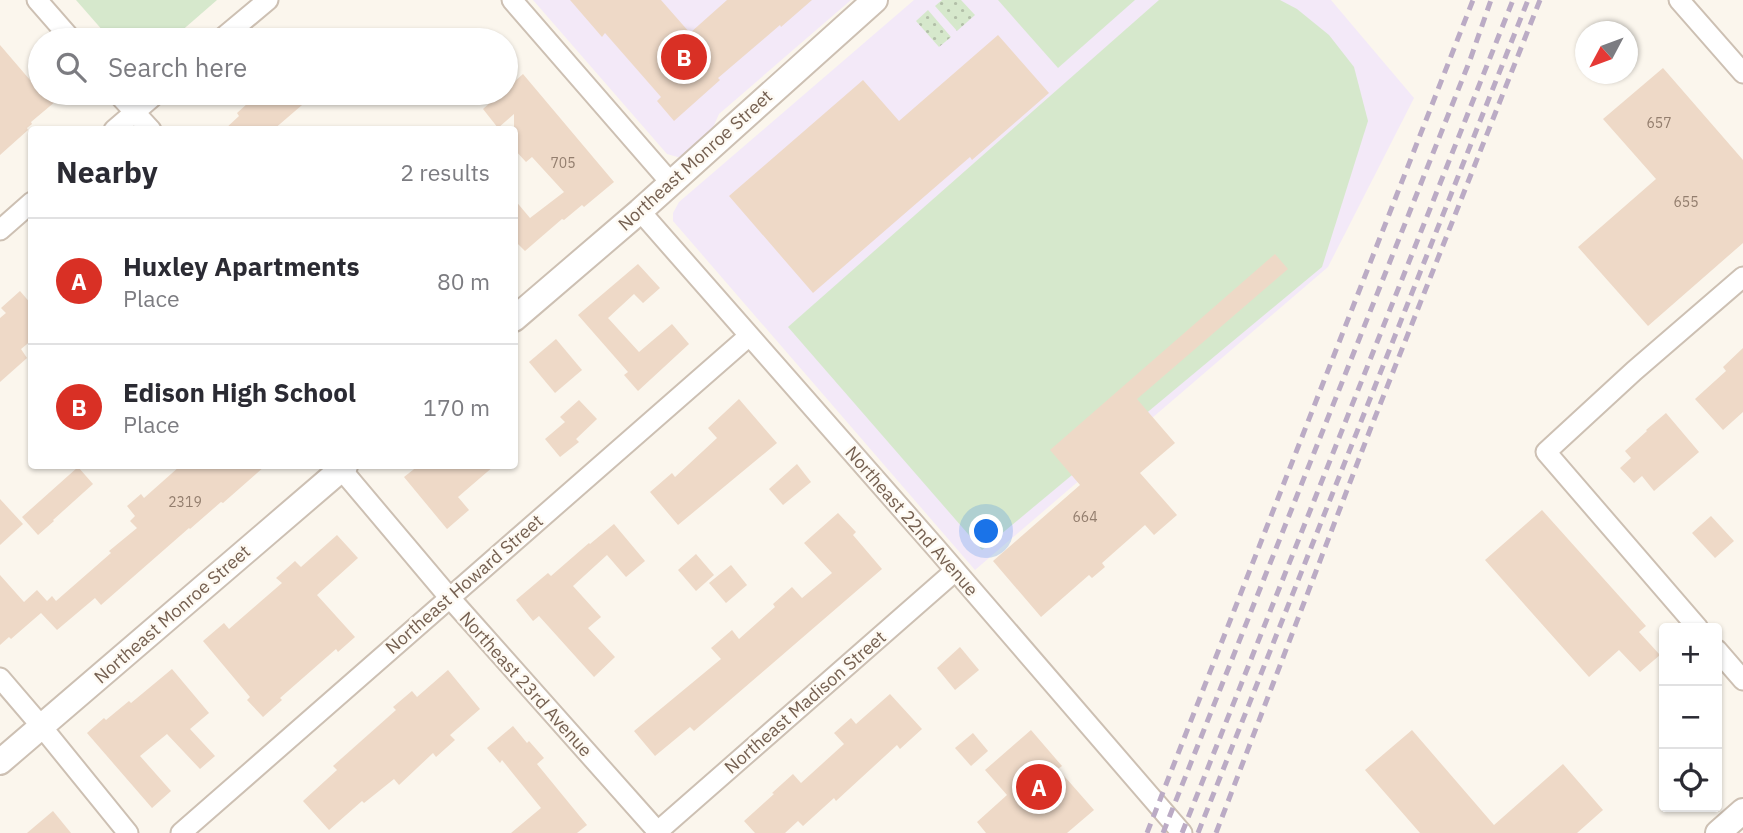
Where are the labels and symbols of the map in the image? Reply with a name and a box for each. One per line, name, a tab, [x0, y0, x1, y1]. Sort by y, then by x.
north arrow	[1575, 21, 1638, 84]
pin: B	[661, 31, 707, 83]
street label: Northeast Monroe Street	[613, 85, 777, 235]
house number: 657	[1646, 114, 1672, 132]
house number: 705	[550, 154, 576, 172]
house number: 655	[1673, 193, 1699, 211]
street label: Northeast 22nd Avenue	[841, 441, 984, 601]
house number: 2319	[168, 493, 202, 511]
house number: 664	[1072, 508, 1098, 526]
street label: Northeast Howard Street	[381, 509, 547, 659]
your location	[969, 514, 1003, 548]
street label: Northeast Monroe Street	[89, 540, 255, 688]
street label: Northeast 23rd Avenue	[455, 607, 597, 761]
street label: Northeast Madison Street	[719, 626, 891, 778]
pin: A	[1016, 761, 1062, 813]

